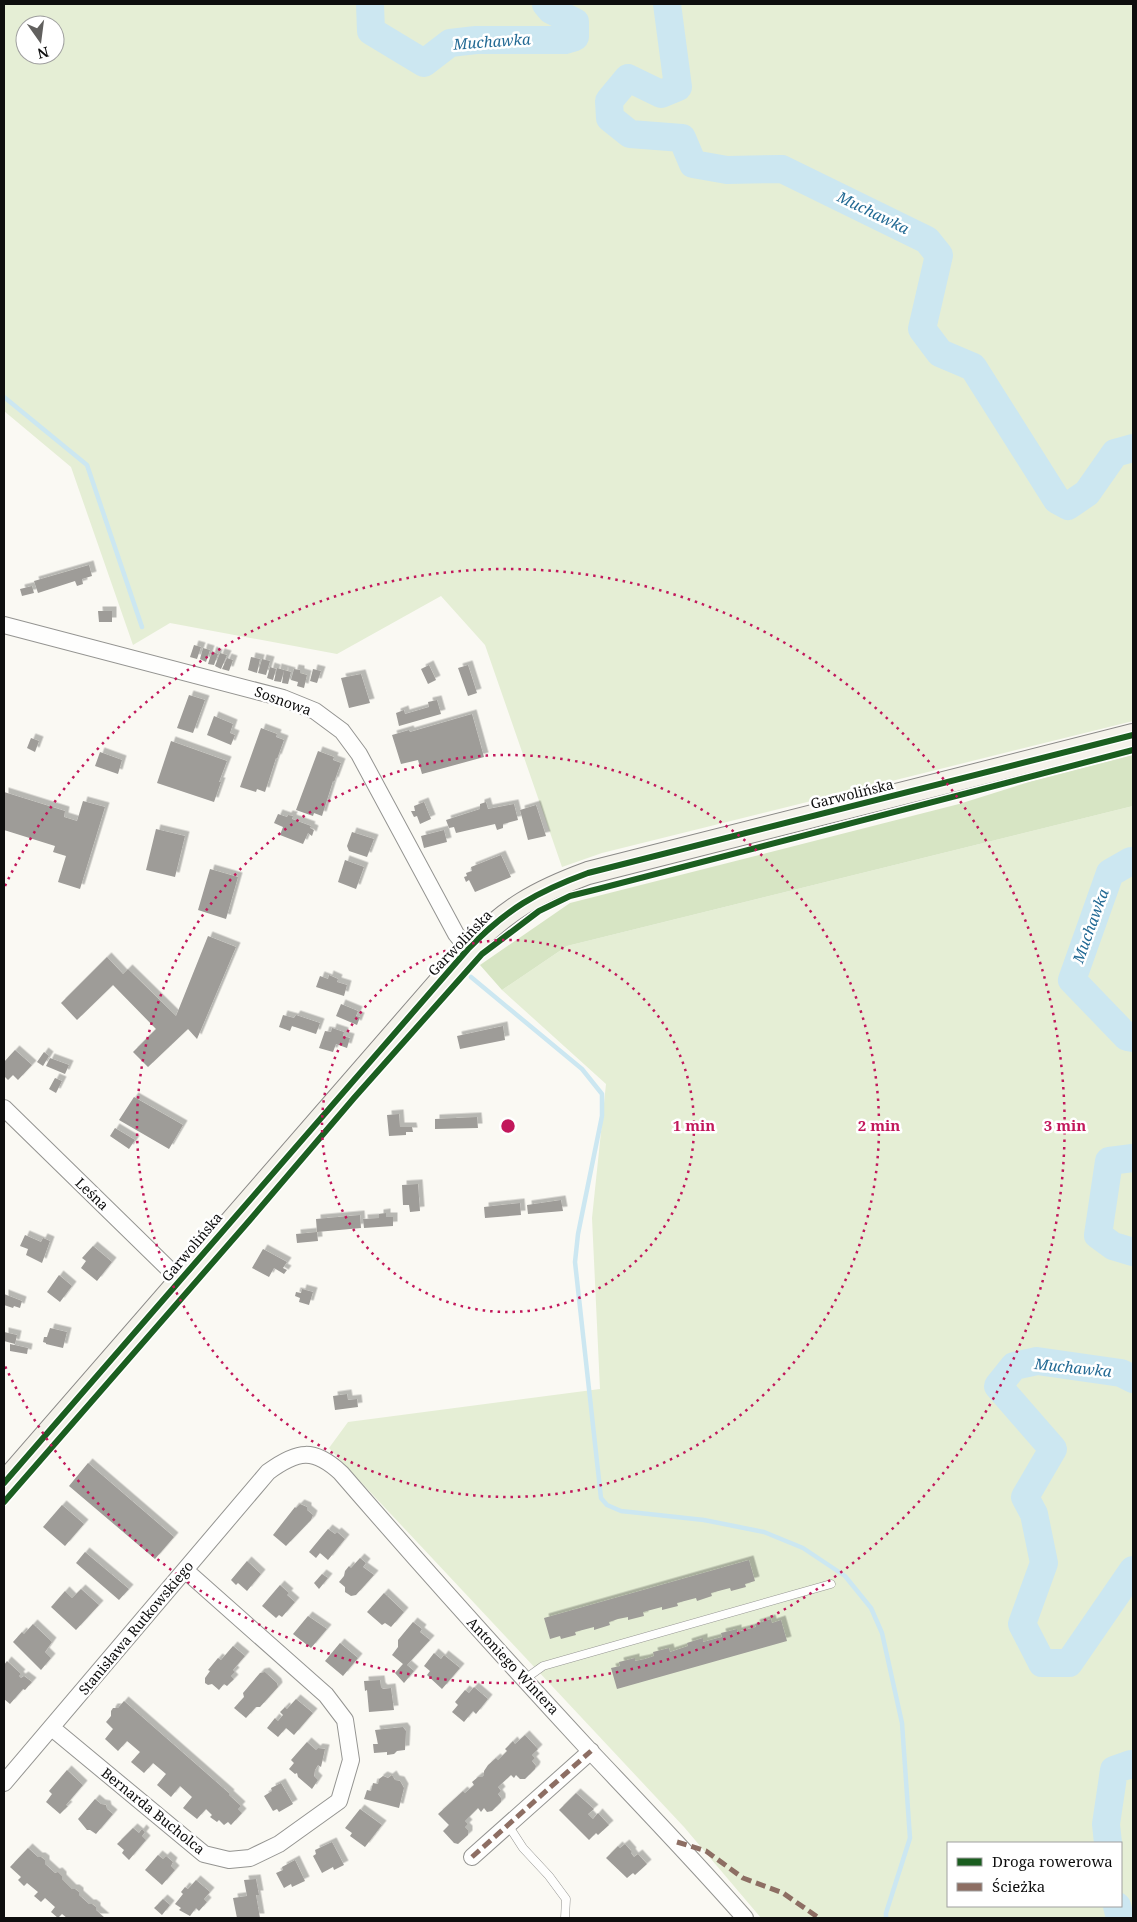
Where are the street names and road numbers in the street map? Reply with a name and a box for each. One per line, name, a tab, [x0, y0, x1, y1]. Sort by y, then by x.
street label: Sosnowa	[252, 682, 314, 720]
street label: Garwolińska	[808, 774, 895, 813]
street label: Garwolińska	[423, 905, 496, 980]
street label: Leśna	[72, 1173, 113, 1214]
street label: Garwolińska	[157, 1208, 226, 1285]
street label: Stanisława Rutkowskiego	[74, 1557, 197, 1699]
street label: Antoniego Wintera	[463, 1613, 564, 1719]
street label: Bernarda Bucholca	[98, 1763, 209, 1858]

